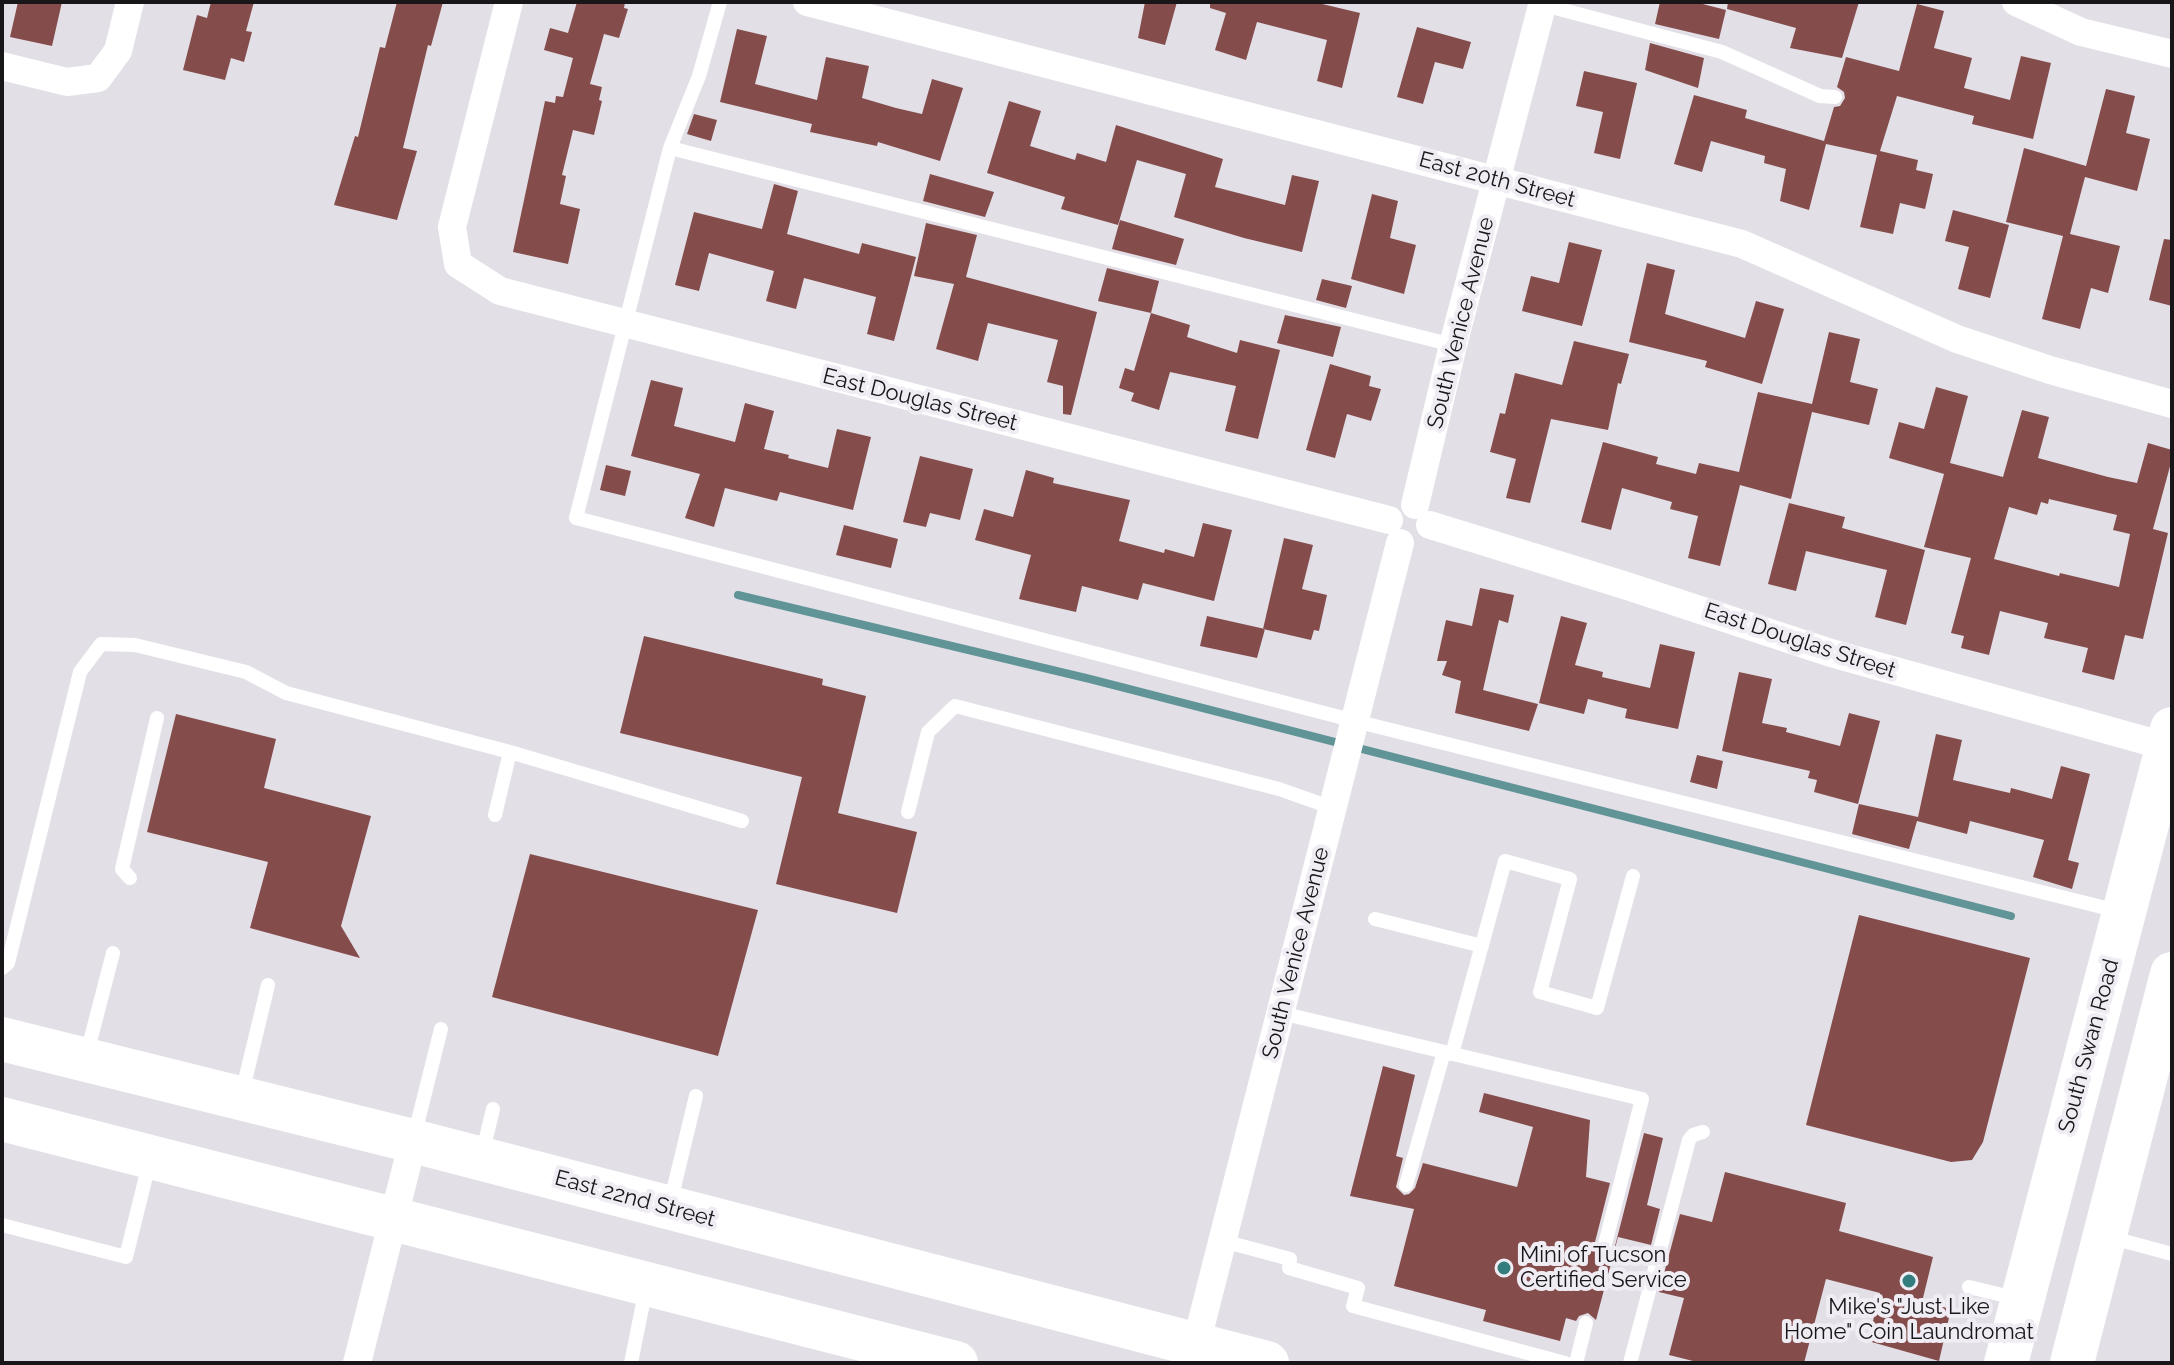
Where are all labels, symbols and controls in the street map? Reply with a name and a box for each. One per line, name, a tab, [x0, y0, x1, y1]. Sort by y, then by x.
street label: East 20th Street	[1416, 146, 1578, 214]
street label: South Venice Avenue	[1422, 215, 1500, 431]
street label: East Douglas Street	[820, 363, 1020, 437]
street label: East Douglas Street	[1701, 598, 1899, 684]
street label: South Venice Avenue	[1257, 845, 1335, 1061]
street label: South Swan Road	[2053, 956, 2125, 1136]
street label: East 22nd Street	[552, 1165, 718, 1233]
place label: Mini of Tucson Certified Service	[1520, 1242, 1687, 1294]
marker: Mini of Tucson Certified Service	[1495, 1259, 1513, 1277]
marker: Mike's "Just Like Home" Coin Laundromat	[1900, 1272, 1918, 1290]
place label: Mike's "Just Like Home" Coin Laundromat	[1784, 1294, 2034, 1346]

